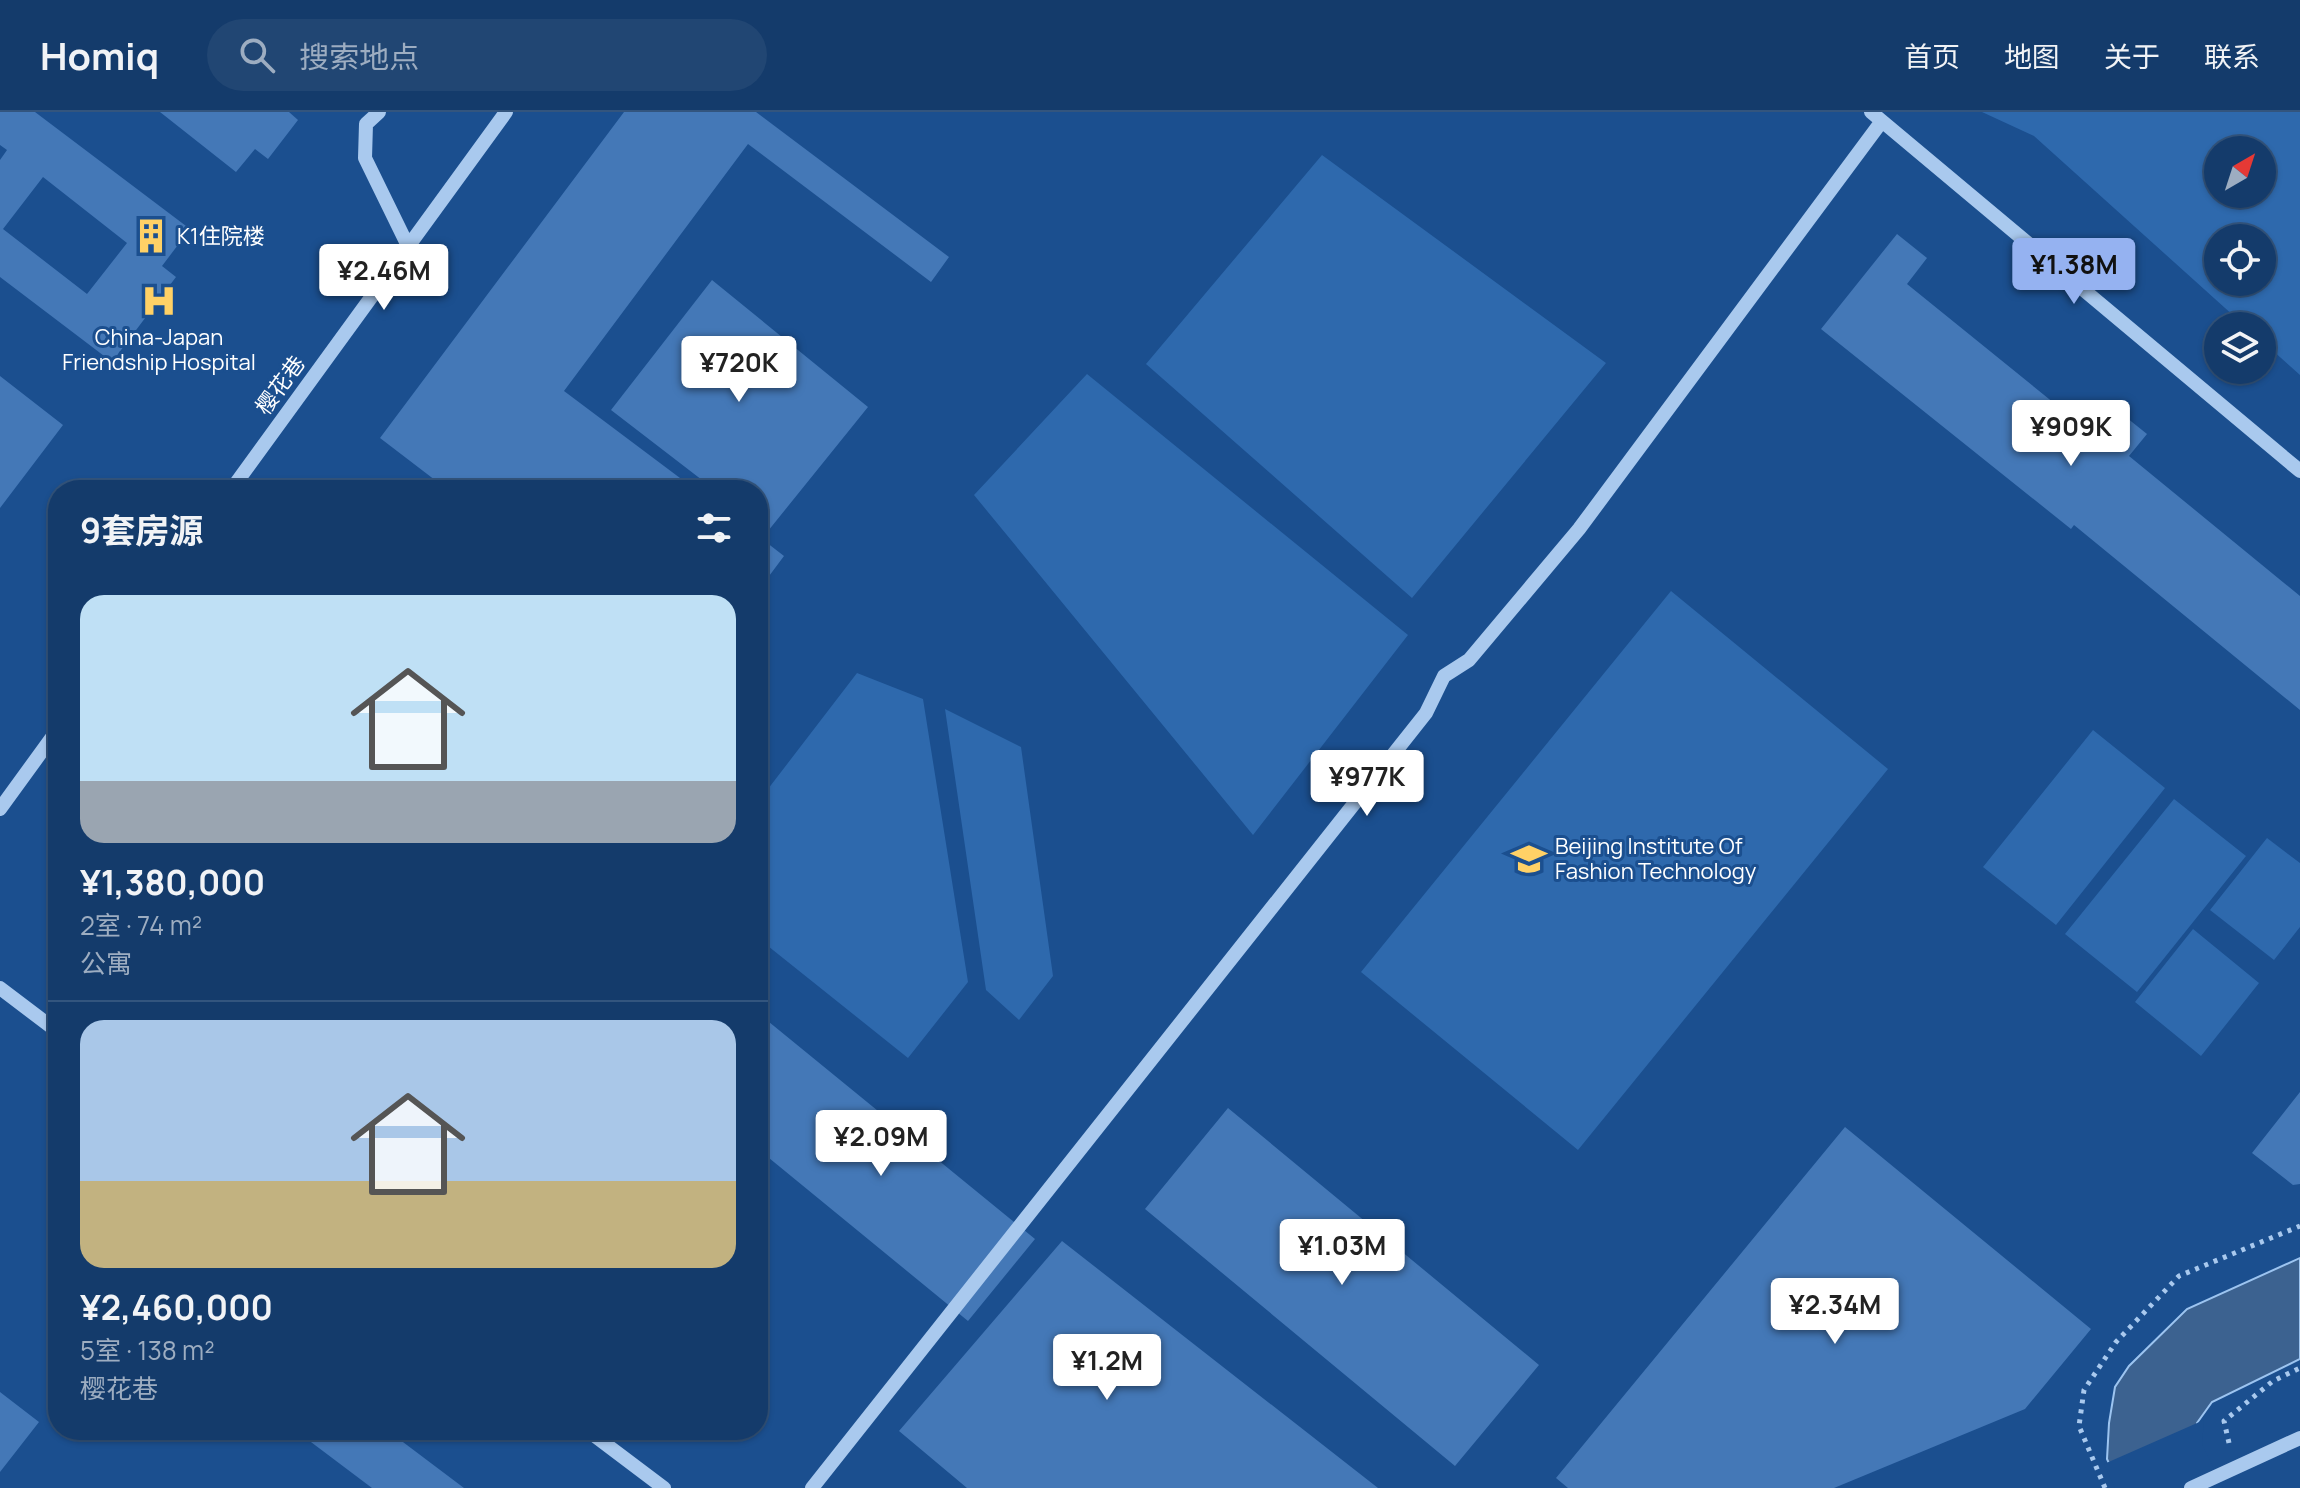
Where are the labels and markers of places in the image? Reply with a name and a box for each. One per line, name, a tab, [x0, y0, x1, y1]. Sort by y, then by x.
building icon: K1住院楼	[132, 217, 170, 255]
place label: K1住院楼	[177, 221, 265, 251]
pin: ¥1.38M	[2009, 238, 2139, 306]
pin: ¥2.46M	[319, 244, 449, 312]
hospital icon: China-Japan Friendship Hospital	[140, 282, 178, 320]
place label: China-Japan Friendship Hospital	[62, 322, 256, 377]
pin: ¥720K	[683, 336, 795, 404]
pin: ¥909K	[2015, 400, 2127, 468]
pin: ¥977K	[1311, 750, 1423, 818]
place label: Beijing Institute Of Fashion Technology	[1555, 831, 1757, 886]
school or university icon: Beijing Institute Of Fashion Technology	[1510, 840, 1548, 878]
pin: ¥2.09M	[816, 1110, 946, 1178]
pin: ¥1.03M	[1277, 1219, 1407, 1287]
pin: ¥2.34M	[1770, 1278, 1900, 1346]
pin: ¥1.2M	[1051, 1334, 1163, 1402]

